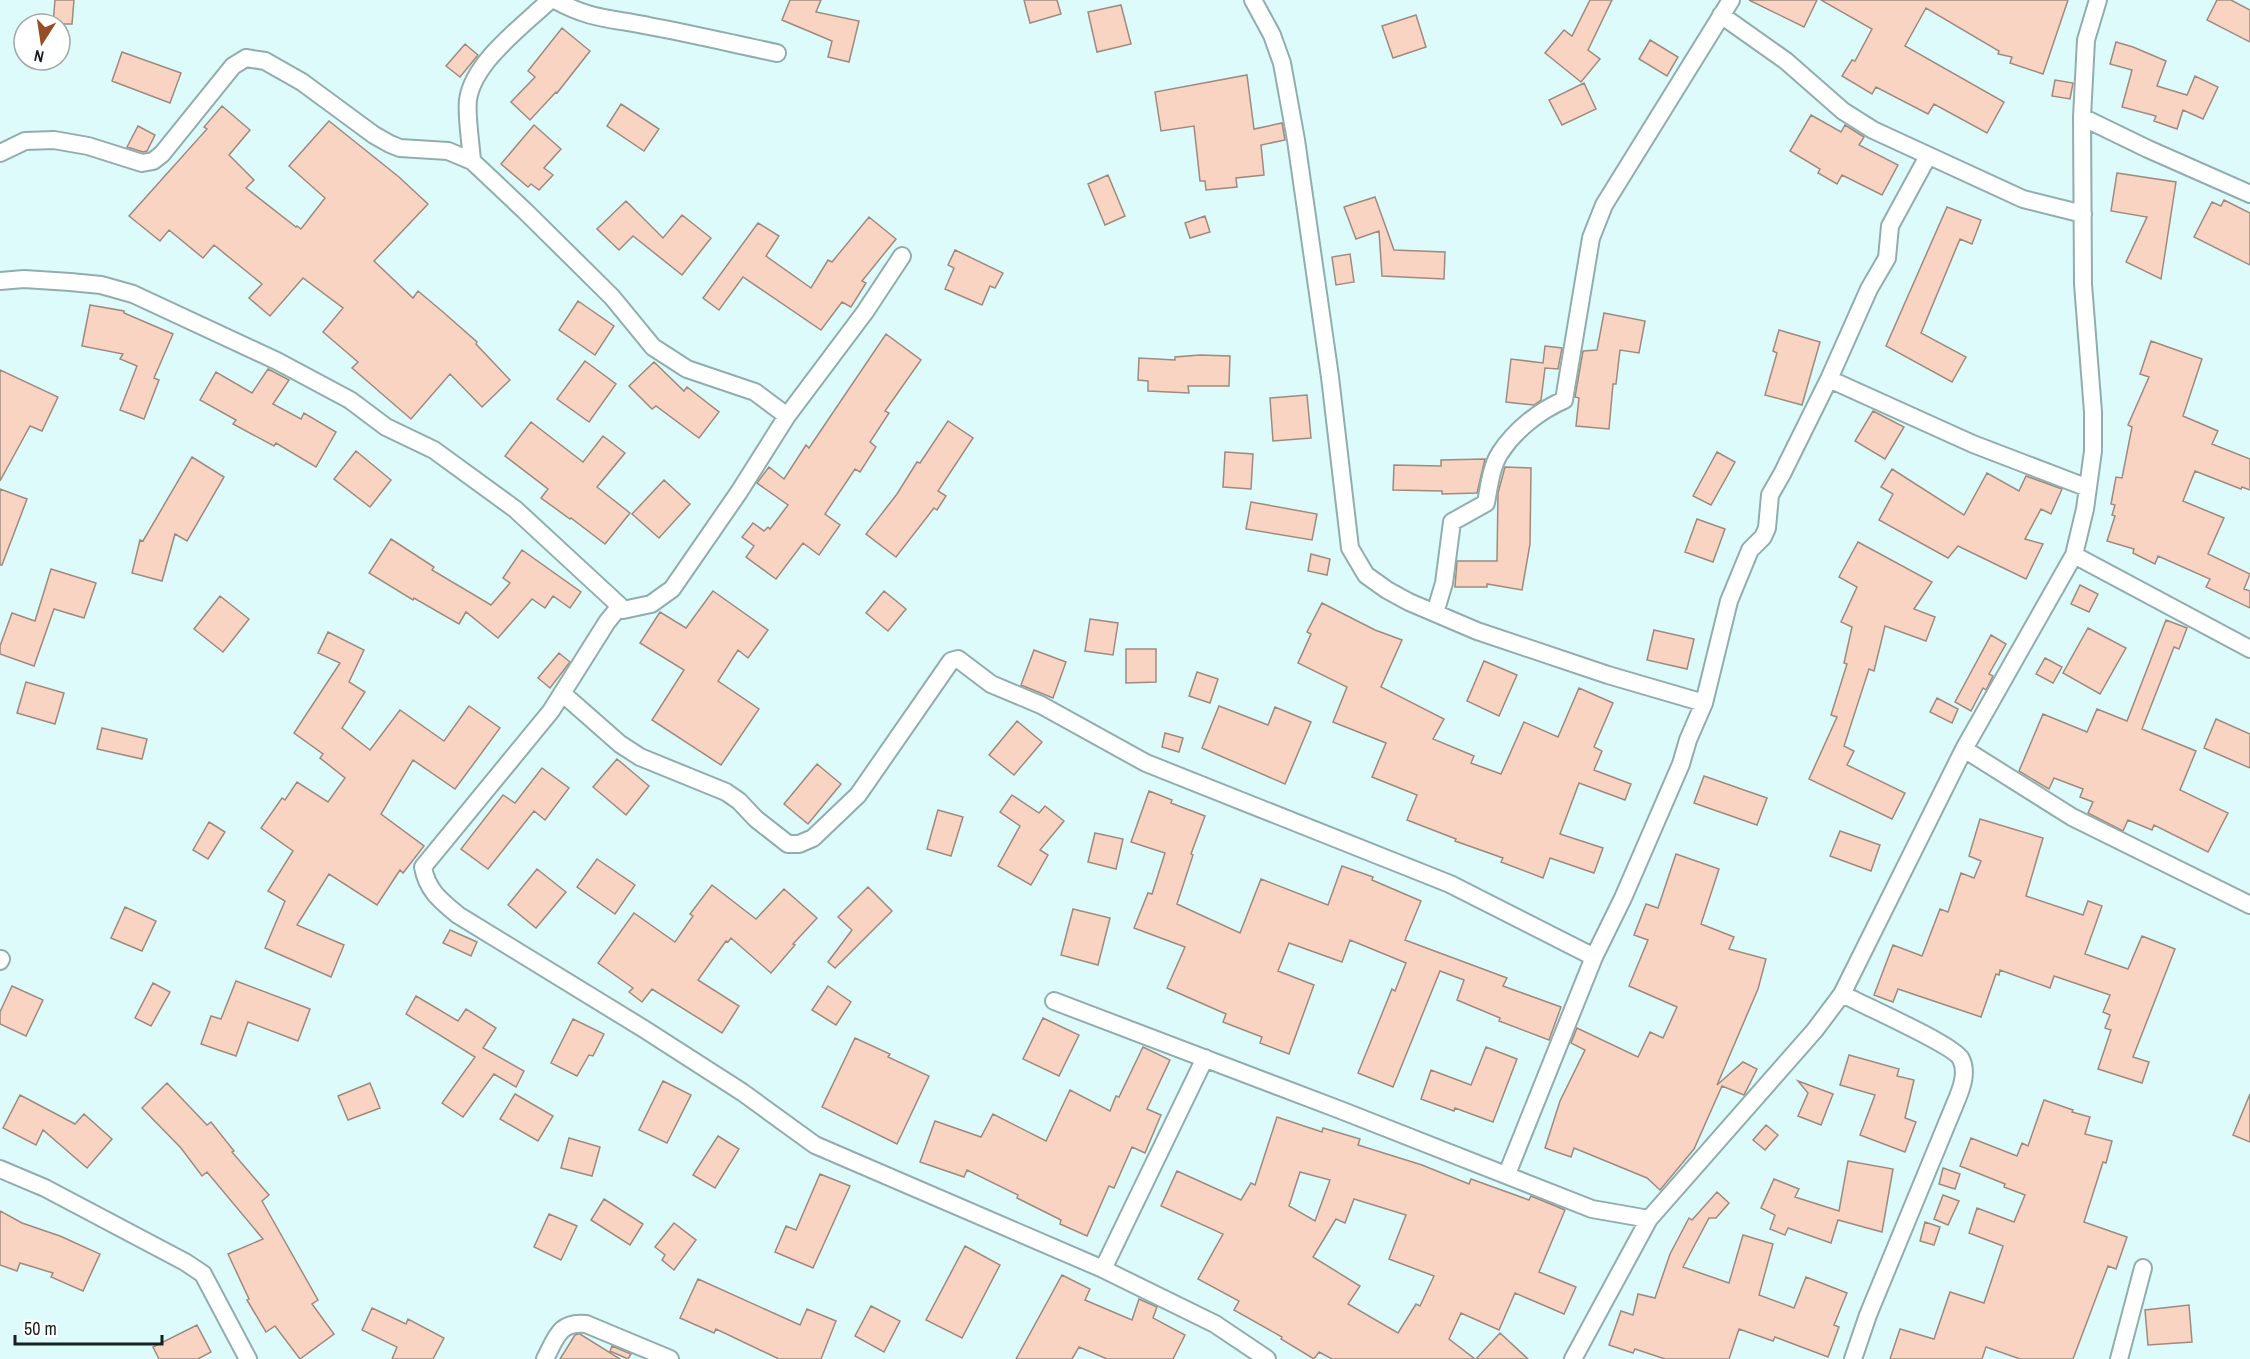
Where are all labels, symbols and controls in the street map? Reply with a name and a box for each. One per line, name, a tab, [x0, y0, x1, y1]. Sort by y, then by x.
north arrow	[12, 12, 72, 72]
text: N	[32, 45, 46, 68]
scale bar	[15, 1308, 162, 1346]
text: 50 m	[24, 1316, 57, 1341]

